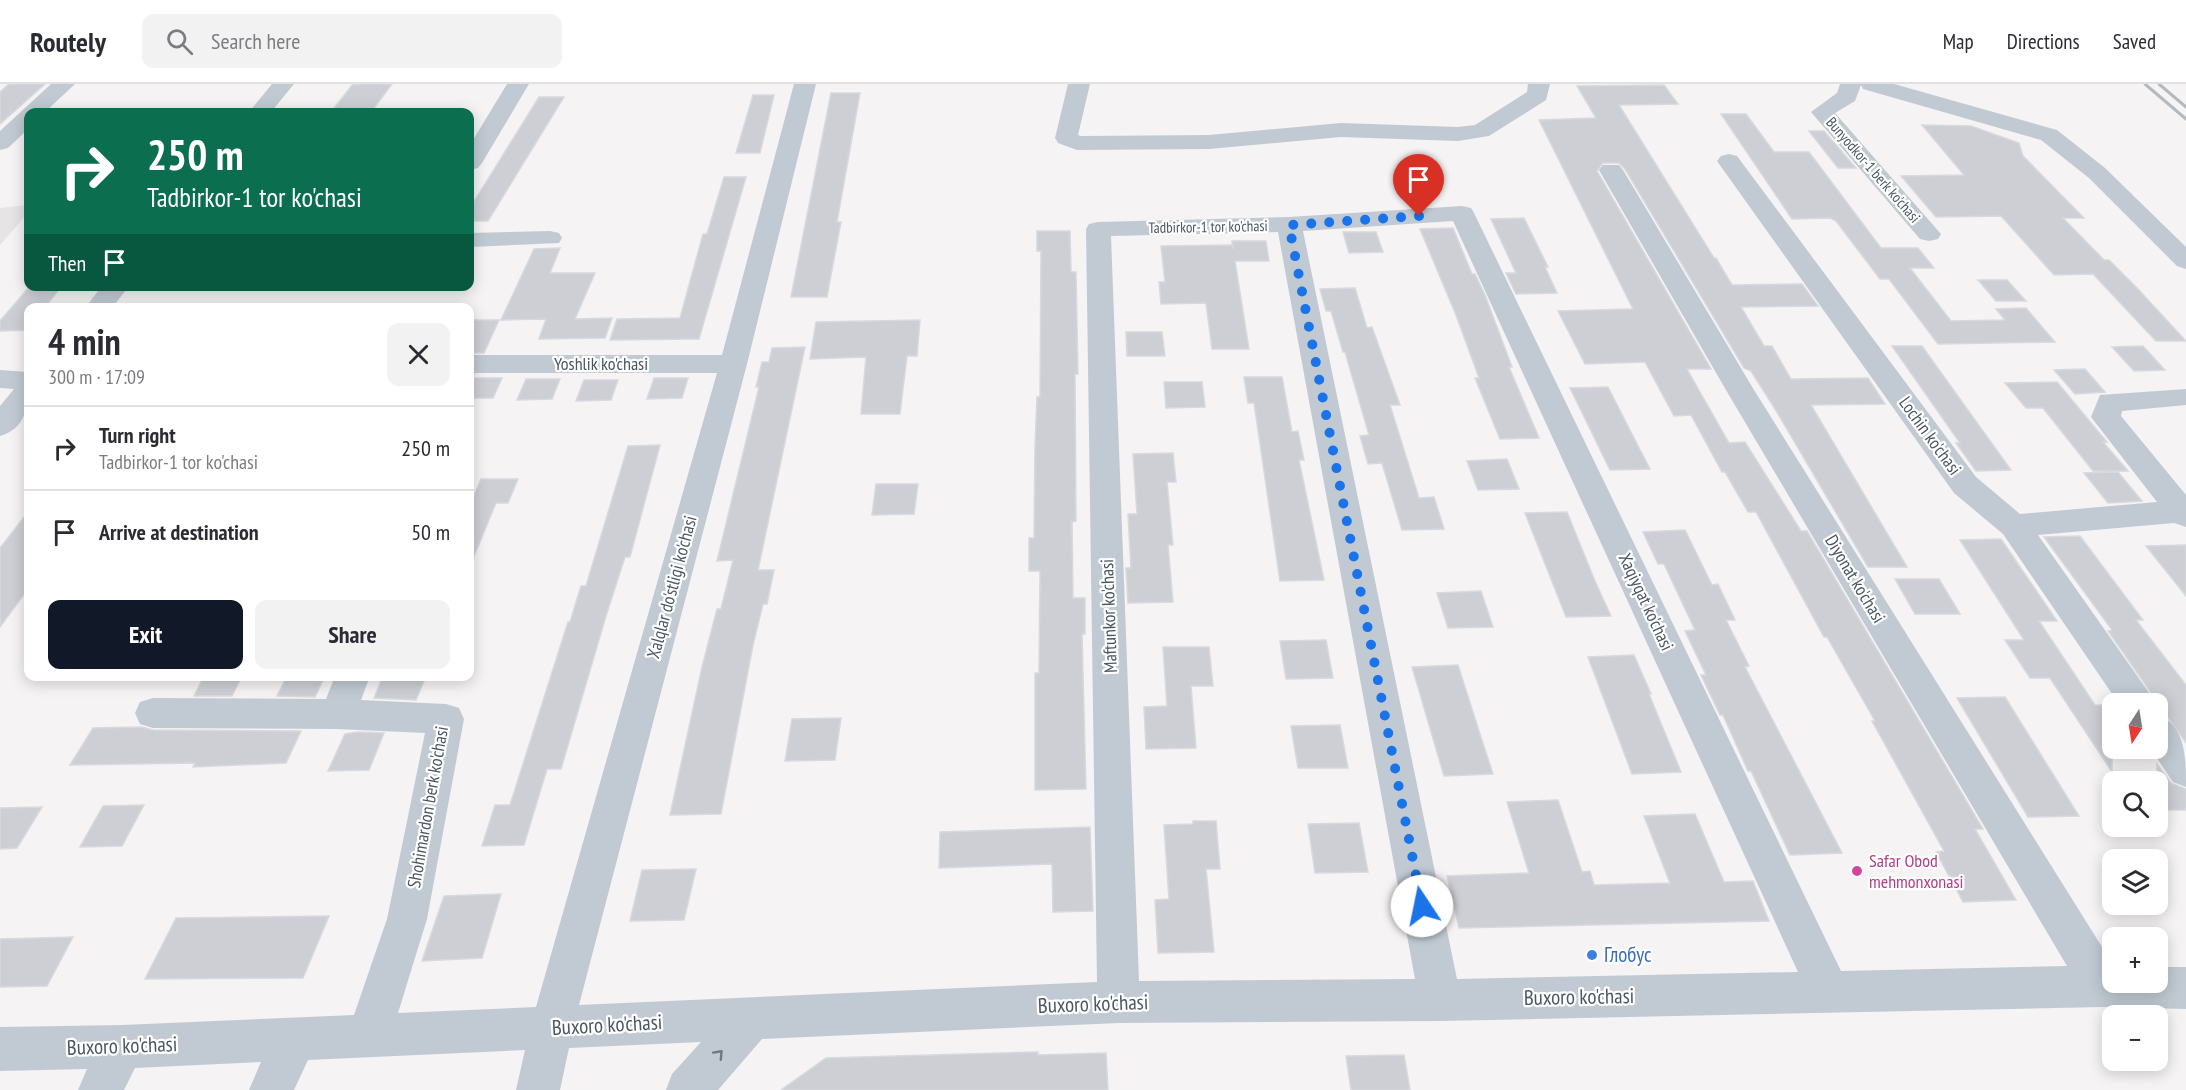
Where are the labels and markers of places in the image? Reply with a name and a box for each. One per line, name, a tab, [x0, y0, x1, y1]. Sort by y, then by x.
pin	[1393, 154, 1444, 216]
place label: Safar Obod mehmonxonasi	[1869, 849, 1963, 893]
marker: Safar Obod mehmonxonasi	[1850, 864, 1864, 878]
place label: Глобус	[1604, 941, 1652, 968]
marker: Глобус	[1585, 948, 1599, 962]

